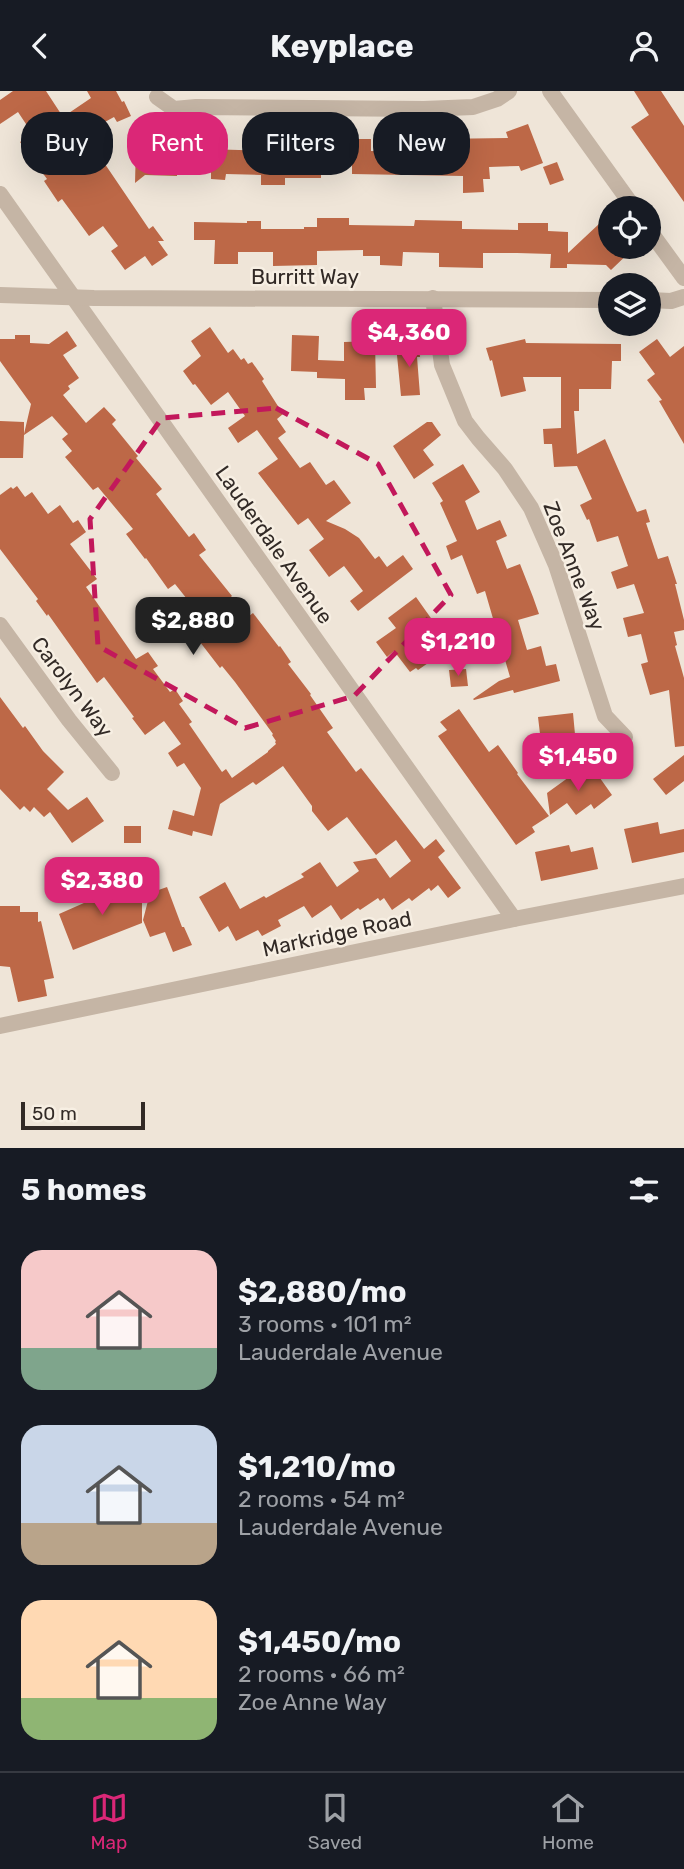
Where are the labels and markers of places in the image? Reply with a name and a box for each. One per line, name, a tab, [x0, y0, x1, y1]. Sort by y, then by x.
pin: $4,360	[352, 309, 466, 369]
pin: $2,880	[136, 597, 250, 657]
pin: $1,210	[401, 619, 515, 678]
pin: $1,450	[521, 733, 635, 793]
pin: $2,380	[45, 857, 159, 917]

